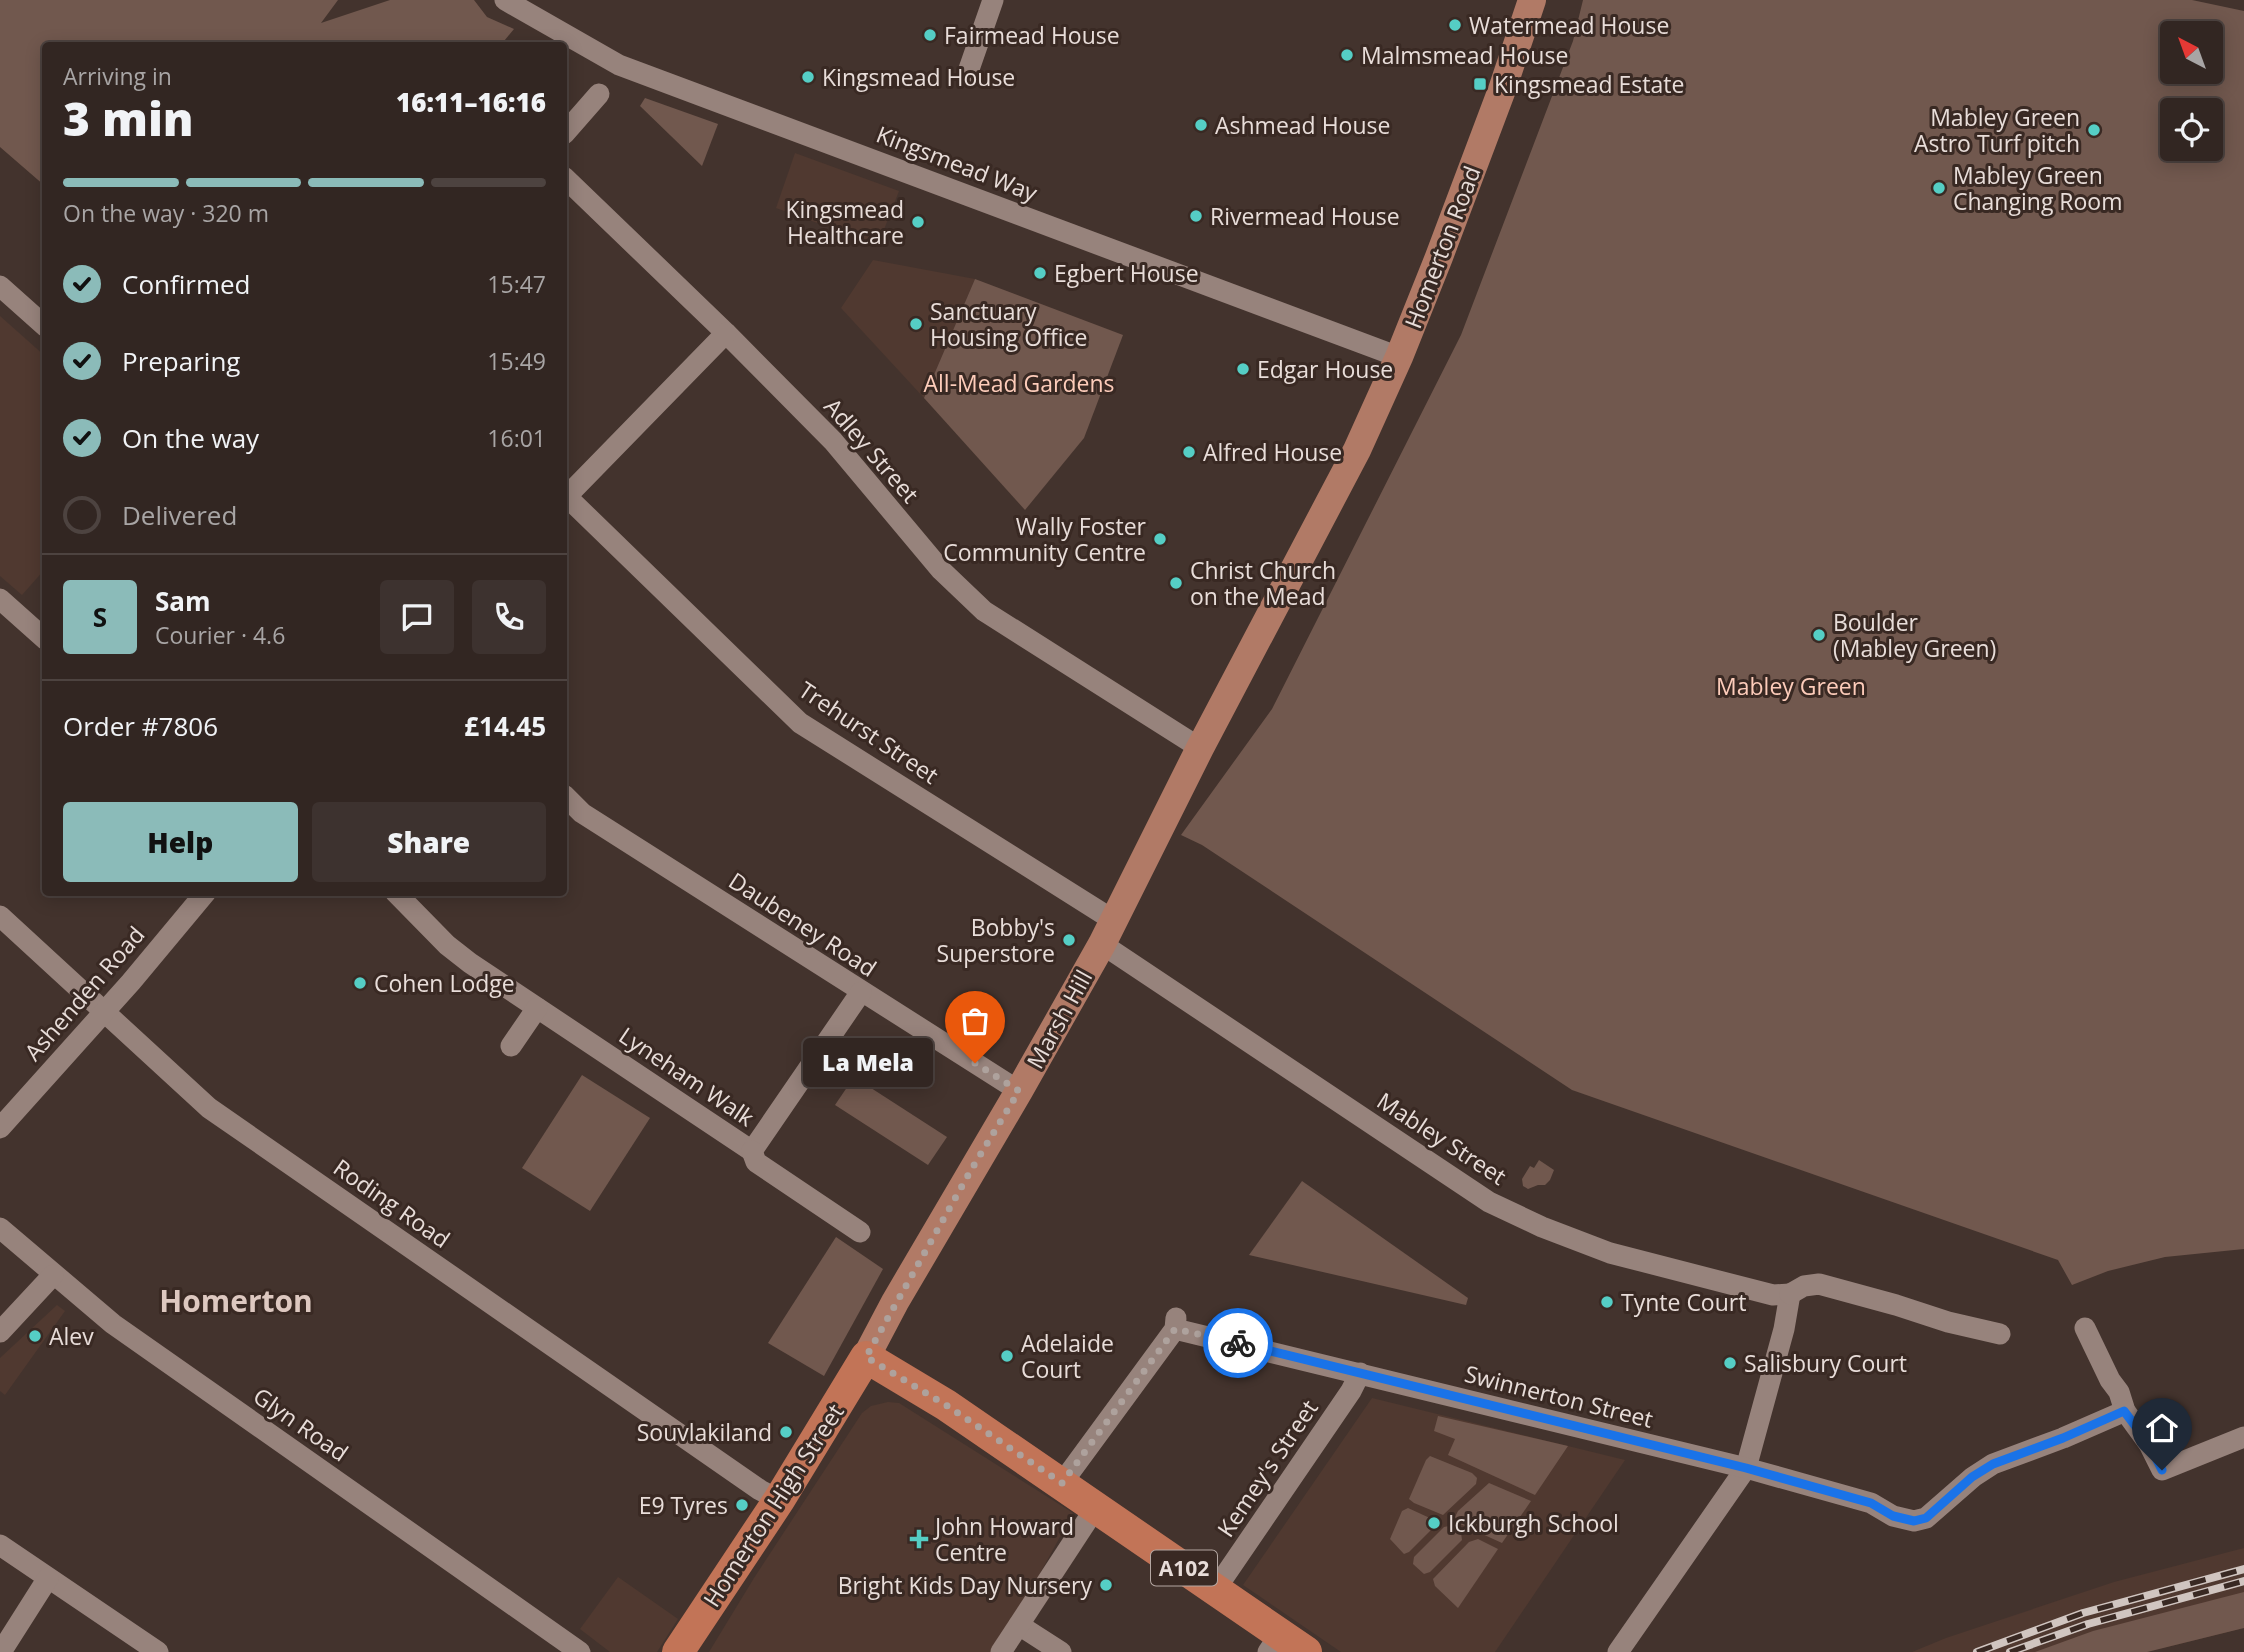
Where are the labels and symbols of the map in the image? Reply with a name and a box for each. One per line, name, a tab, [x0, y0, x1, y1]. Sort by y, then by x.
place label: Watermead House	[1469, 9, 1669, 41]
marker: Watermead House	[1447, 17, 1463, 33]
place label: Fairmead House	[944, 19, 1120, 51]
north arrow	[2160, 21, 2222, 84]
marker: Fairmead House	[922, 27, 938, 43]
place label: Malmsmead House	[1361, 39, 1568, 71]
marker: Malmsmead House	[1339, 47, 1355, 63]
place label: Kingsmead House	[822, 61, 1015, 93]
place label: Kingsmead Estate	[1494, 68, 1684, 100]
marker: Kingsmead House	[800, 69, 816, 85]
marker: Kingsmead Estate	[1472, 76, 1488, 92]
place label: Mabley Green Astro Turf pitch	[1914, 101, 2080, 159]
place label: Ashmead House	[1215, 109, 1390, 141]
marker: Ashmead House	[1193, 117, 1209, 133]
street label: Kingsmead Way	[872, 118, 1043, 209]
marker: Mabley Green Astro Turf pitch	[2086, 122, 2102, 138]
place label: Mabley Green Changing Room	[1953, 159, 2123, 217]
street label: Homerton Road	[1396, 161, 1488, 333]
marker: Mabley Green Changing Room	[1931, 180, 1947, 196]
place label: Kingsmead Healthcare	[785, 193, 904, 251]
place label: Rivermead House	[1210, 200, 1400, 232]
marker: Rivermead House	[1188, 208, 1204, 224]
marker: Kingsmead Healthcare	[910, 214, 926, 230]
place label: Egbert House	[1054, 257, 1199, 289]
marker: Egbert House	[1032, 265, 1048, 281]
place label: Sanctuary Housing Office	[930, 295, 1087, 353]
marker: Sanctuary Housing Office	[908, 316, 924, 332]
place label: Edgar House	[1257, 353, 1393, 385]
marker: Edgar House	[1235, 361, 1251, 377]
park label: All-Mead Gardens	[924, 367, 1114, 399]
street label: Adley Street	[818, 391, 926, 509]
place label: Alfred House	[1203, 436, 1342, 468]
marker: Alfred House	[1181, 444, 1197, 460]
place label: Wally Foster Community Centre	[943, 510, 1147, 568]
marker: Wally Foster Community Centre	[1152, 531, 1168, 547]
place label: Christ Church on the Mead	[1190, 554, 1336, 612]
marker: Christ Church on the Mead	[1168, 575, 1184, 591]
place label: Boulder (Mabley Green)	[1833, 606, 1996, 664]
marker: Boulder (Mabley Green)	[1811, 627, 1827, 643]
park label: Mabley Green	[1716, 670, 1866, 702]
street label: Trehurst Street	[793, 673, 945, 791]
street label: Daubeney Road	[723, 864, 883, 984]
place label: Bobby's Superstore	[937, 911, 1055, 969]
street label: Ashenden Road	[17, 919, 151, 1067]
marker: Bobby's Superstore	[1061, 932, 1077, 948]
street label: Marsh Hill	[1019, 964, 1099, 1074]
place label: Cohen Lodge	[374, 967, 515, 999]
marker: Cohen Lodge	[352, 975, 368, 991]
pin	[945, 991, 1005, 1063]
street label: Lyneham Walk	[613, 1019, 761, 1133]
callout: La Mela	[804, 1038, 933, 1088]
street label: Mabley Street	[1371, 1084, 1513, 1192]
street label: Roding Road	[327, 1151, 457, 1255]
district label: Homerton	[159, 1280, 313, 1321]
place label: Tynte Court	[1621, 1286, 1746, 1318]
marker: Tynte Court	[1599, 1294, 1615, 1310]
courier	[1203, 1308, 1273, 1378]
place label: Alev	[49, 1320, 94, 1352]
place label: Adelaide Court	[1021, 1327, 1114, 1385]
marker: Alev	[27, 1328, 43, 1344]
place label: Salisbury Court	[1744, 1347, 1907, 1379]
marker: Adelaide Court	[999, 1348, 1015, 1364]
marker: Salisbury Court	[1722, 1355, 1738, 1371]
street label: Swinnerton Street	[1461, 1357, 1657, 1435]
street label: Glyn Road	[247, 1380, 355, 1468]
street label: Kemey's Street	[1209, 1393, 1325, 1543]
street label: Homerton High Street	[695, 1397, 851, 1613]
pin	[2132, 1398, 2192, 1470]
place label: Souvlakiland	[637, 1416, 772, 1448]
marker: Souvlakiland	[778, 1424, 794, 1440]
place label: E9 Tyres	[639, 1489, 728, 1521]
marker: E9 Tyres	[734, 1497, 750, 1513]
place label: Ickburgh School	[1448, 1507, 1619, 1539]
place label: John Howard Centre	[933, 1510, 1074, 1568]
marker: Ickburgh School	[1426, 1515, 1442, 1531]
marker: John Howard Centre	[909, 1529, 929, 1549]
road number: A102	[1151, 1550, 1217, 1586]
place label: Bright Kids Day Nursery	[838, 1569, 1092, 1601]
marker: Bright Kids Day Nursery	[1098, 1577, 1114, 1593]

